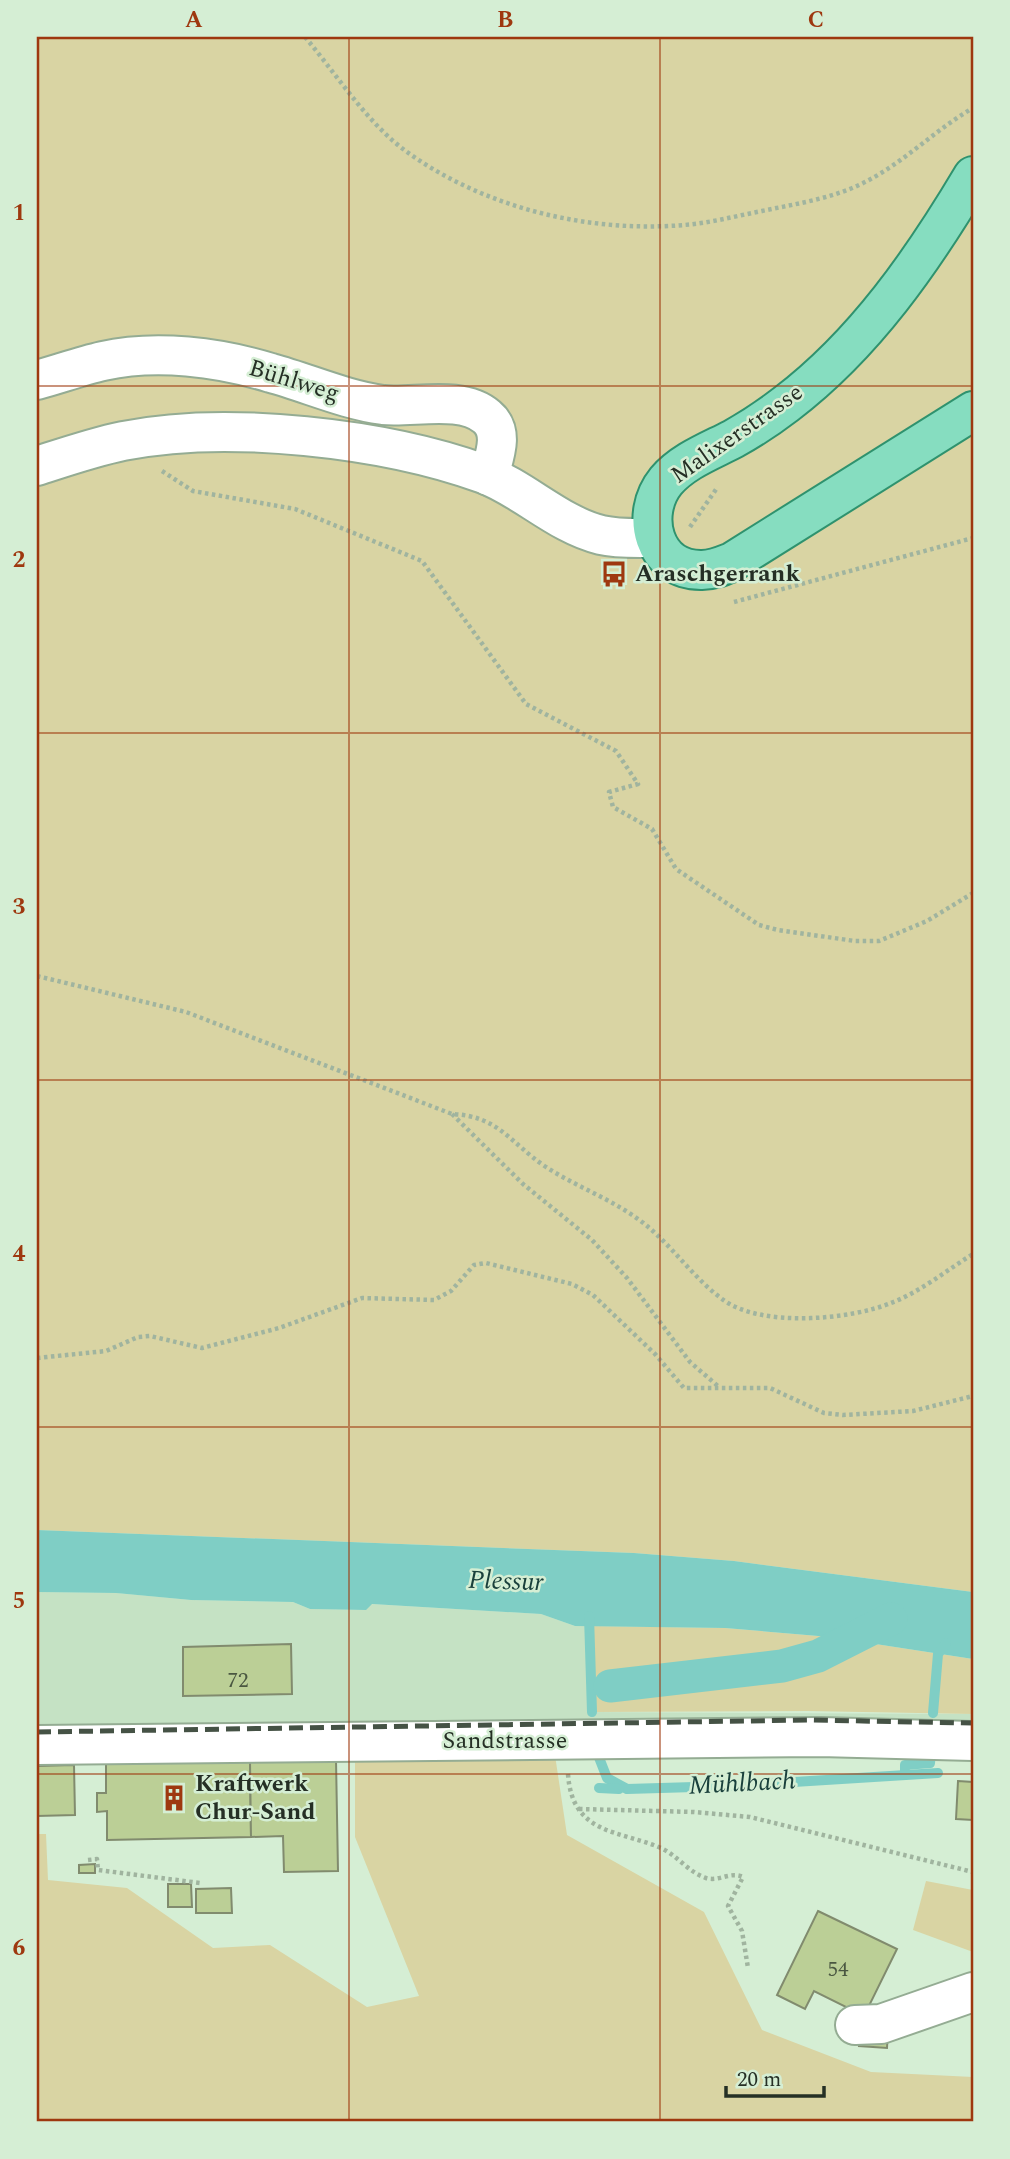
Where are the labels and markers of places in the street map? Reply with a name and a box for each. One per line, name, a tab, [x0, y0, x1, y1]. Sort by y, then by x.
place label: Araschgerrank	[635, 556, 800, 592]
bus stop icon: Araschgerrank	[599, 559, 629, 589]
place label: Kraftwerk Chur-Sand	[195, 1766, 315, 1830]
building icon: Kraftwerk Chur-Sand	[159, 1783, 189, 1813]

